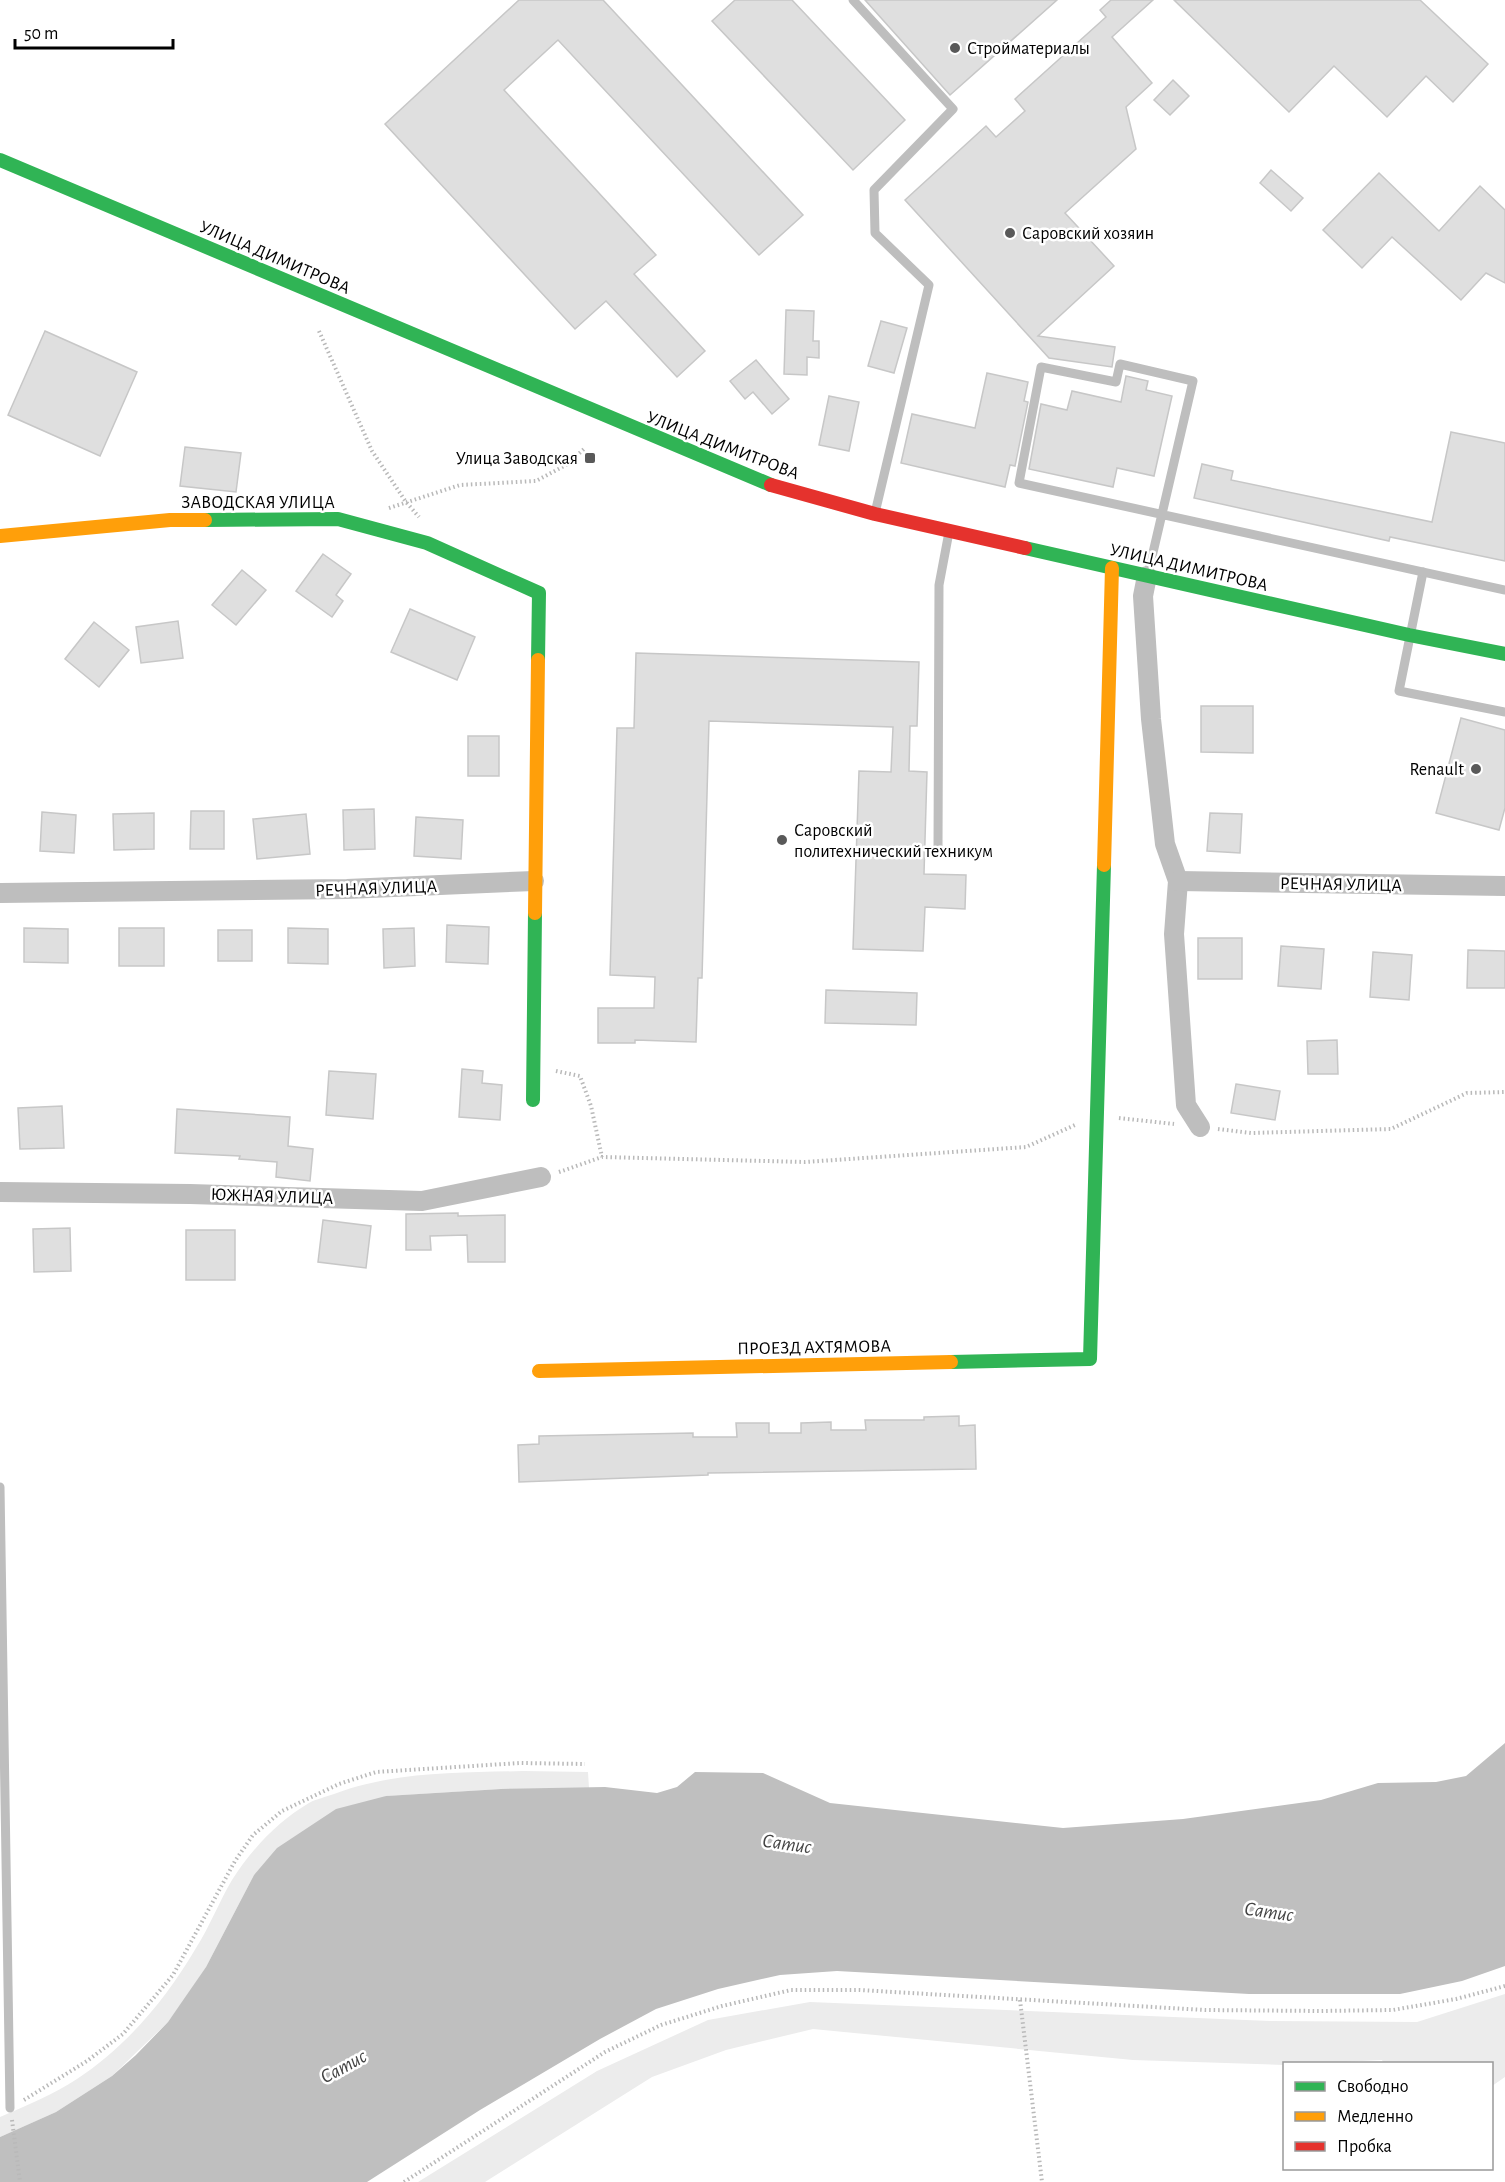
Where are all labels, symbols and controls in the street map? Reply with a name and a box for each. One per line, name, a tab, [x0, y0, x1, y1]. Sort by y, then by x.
scale bar	[15, 12, 172, 50]
text: 50 m	[24, 25, 58, 43]
place label: Стройматериалы	[967, 40, 1090, 58]
marker: Стройматериалы	[948, 41, 962, 55]
street label: УЛИЦА ДИМИТРОВА	[197, 218, 353, 298]
place label: Саровский хозяин	[1022, 225, 1154, 243]
marker: Саровский хозяин	[1003, 226, 1017, 240]
street label: УЛИЦА ДИМИТРОВА	[644, 409, 802, 483]
place label: Улица Заводская	[456, 450, 578, 468]
marker: Улица Заводская	[583, 451, 597, 465]
street label: ЗАВОДСКАЯ УЛИЦА	[181, 494, 335, 512]
street label: УЛИЦА ДИМИТРОВА	[1108, 541, 1270, 595]
place label: Renault	[1409, 761, 1464, 779]
marker: Renault	[1469, 762, 1483, 776]
place label: Саровский политехнический техникум	[794, 822, 993, 861]
marker: Саровский политехнический техникум	[775, 833, 789, 847]
street label: РЕЧНАЯ УЛИЦА	[1280, 875, 1403, 895]
street label: РЕЧНАЯ УЛИЦА	[315, 878, 438, 900]
street label: ЮЖНАЯ УЛИЦА	[210, 1186, 334, 1208]
street label: ПРОЕЗД АХТЯМОВА	[737, 1338, 892, 1358]
water label: Сатис	[761, 1831, 813, 1857]
water label: Сатис	[1243, 1899, 1295, 1925]
water label: Сатис	[317, 2046, 370, 2088]
legend	[1283, 2062, 1493, 2170]
text: Свободно	[1337, 2077, 1409, 2096]
text: Медленно	[1337, 2108, 1413, 2126]
text: Пробка	[1337, 2137, 1392, 2156]

